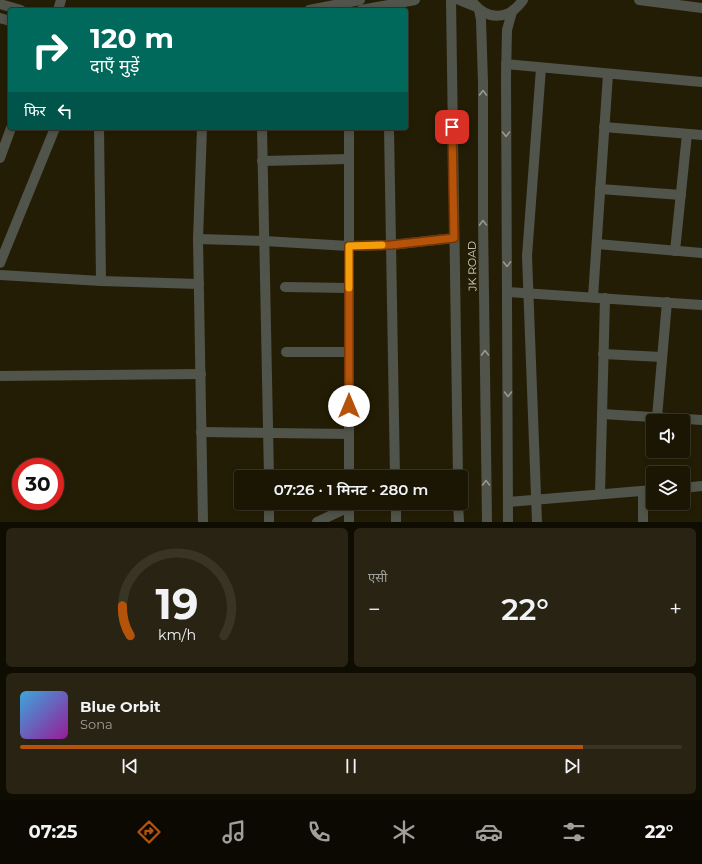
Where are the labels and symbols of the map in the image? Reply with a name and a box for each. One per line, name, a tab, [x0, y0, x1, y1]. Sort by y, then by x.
one-way arrow	[479, 90, 487, 96]
pin	[435, 110, 469, 144]
one-way arrow	[502, 131, 510, 137]
one-way arrow	[479, 220, 487, 226]
street label: JK ROAD	[465, 241, 479, 292]
one-way arrow	[503, 261, 511, 267]
one-way arrow	[481, 350, 489, 356]
position arrow	[328, 385, 370, 427]
one-way arrow	[504, 391, 512, 397]
speed limit sign: 30	[12, 458, 64, 510]
one-way arrow	[482, 480, 490, 486]

